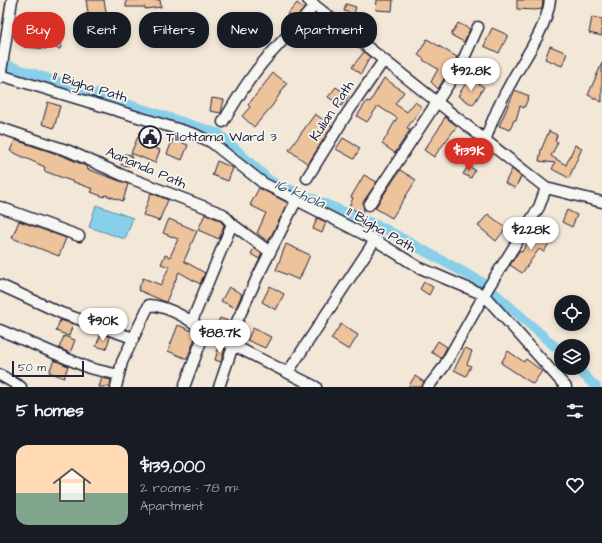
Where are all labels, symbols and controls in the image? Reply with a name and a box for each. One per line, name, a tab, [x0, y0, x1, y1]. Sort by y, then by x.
chip: Buy	[12, 12, 65, 48]
chip: Rent	[73, 12, 131, 48]
chip: Filters	[139, 12, 209, 48]
chip: New	[217, 12, 273, 48]
chip: Apartment	[281, 12, 377, 48]
pin: $92.8K	[438, 58, 504, 92]
text: $92.8K	[451, 62, 491, 80]
street label: 11 Bigha Path	[50, 66, 130, 108]
street label: Kulian Path	[305, 77, 359, 145]
public building icon: Tilottama Ward 3	[137, 124, 163, 150]
place label: Tilottama Ward 3	[166, 127, 277, 147]
pin: $139K	[441, 138, 497, 172]
street label: Aananda Path	[103, 142, 189, 194]
text: $139K	[454, 142, 484, 160]
water label: 16 khola	[272, 174, 329, 214]
street label: 11 Bigha Path	[343, 202, 419, 258]
pin: $228K	[503, 217, 559, 251]
text: $228K	[512, 221, 550, 239]
map controls	[554, 295, 590, 375]
button: locate	[554, 295, 590, 331]
pin: $90K	[79, 308, 127, 342]
text: $90K	[88, 312, 118, 330]
pin: $88.7K	[187, 320, 253, 354]
text: $88.7K	[199, 324, 241, 342]
button: layers	[554, 339, 590, 375]
scale bar	[12, 359, 84, 378]
text: 50 m	[18, 360, 46, 375]
text: 5 homes	[16, 399, 84, 423]
icon: filters	[564, 400, 586, 422]
text: $139,000	[140, 455, 205, 479]
icon: home	[48, 461, 96, 509]
icon: heart	[564, 474, 586, 496]
text: 2 rooms · 78 m²	[140, 479, 240, 497]
text: Apartment	[140, 497, 204, 515]

